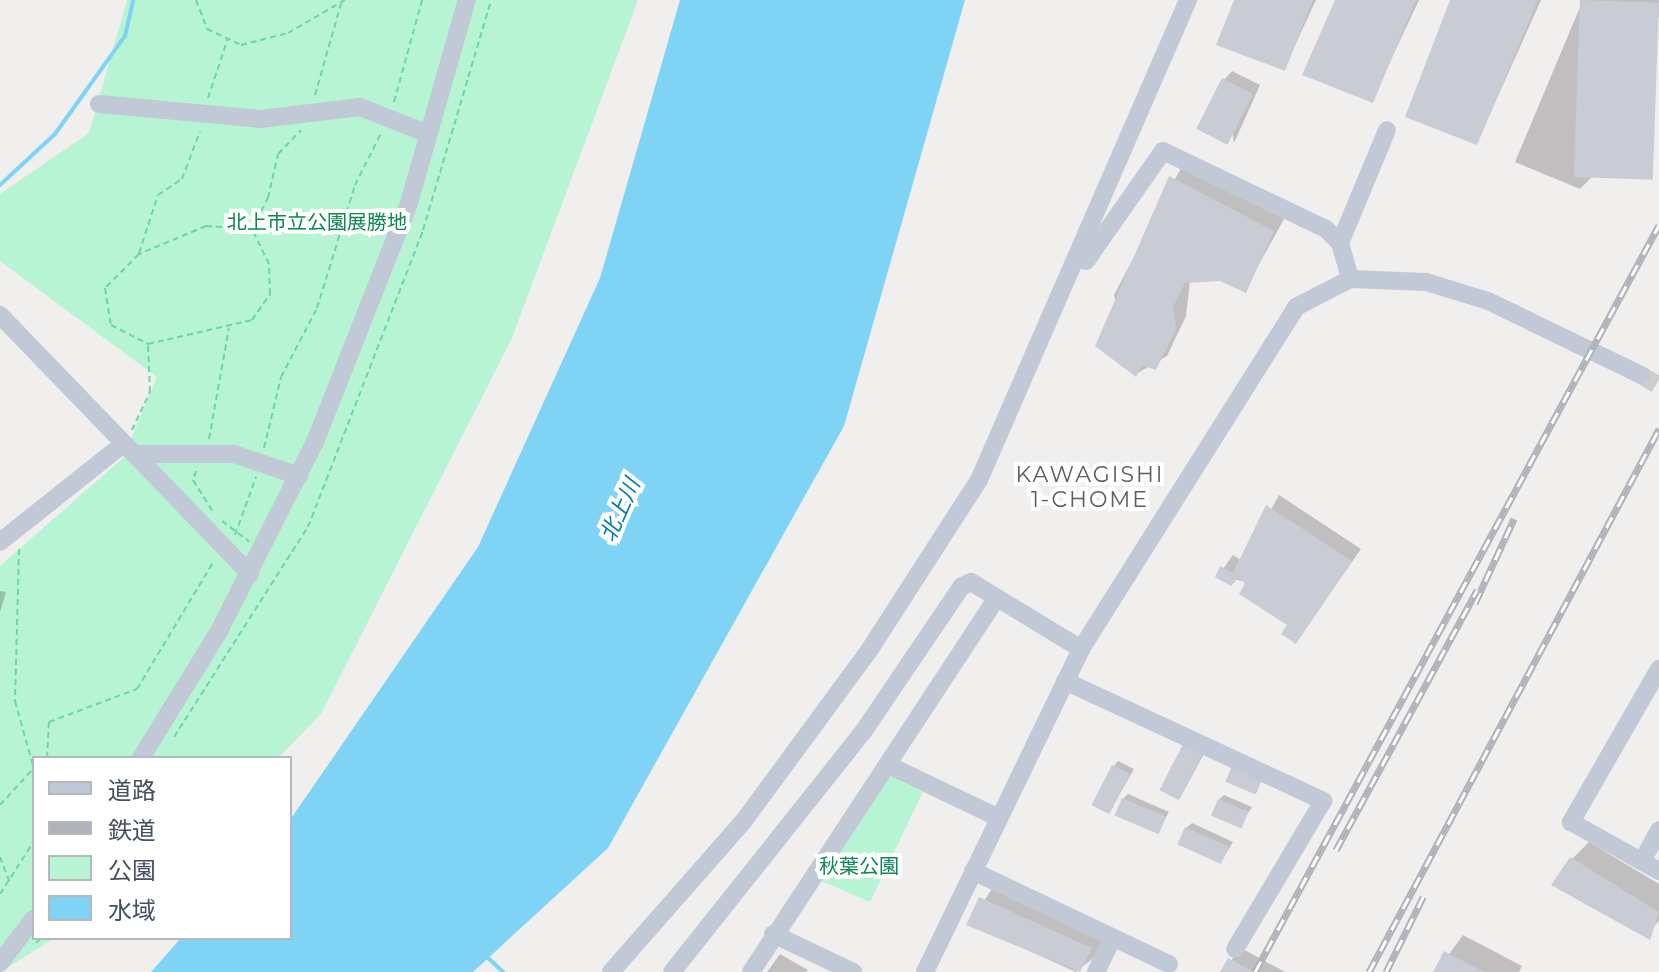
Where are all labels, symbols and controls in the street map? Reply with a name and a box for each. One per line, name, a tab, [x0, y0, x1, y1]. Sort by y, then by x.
park label: 北上市立公園展勝地	[227, 210, 407, 234]
district label: KAWAGISHI 1-CHOME	[1016, 461, 1164, 512]
water label: 北上川	[595, 474, 645, 546]
legend	[32, 756, 292, 940]
text: 道路	[108, 776, 156, 805]
text: 鉄道	[108, 816, 156, 845]
park label: 秋葉公園	[819, 854, 899, 878]
text: 公園	[108, 856, 156, 885]
text: 水域	[108, 896, 156, 925]

